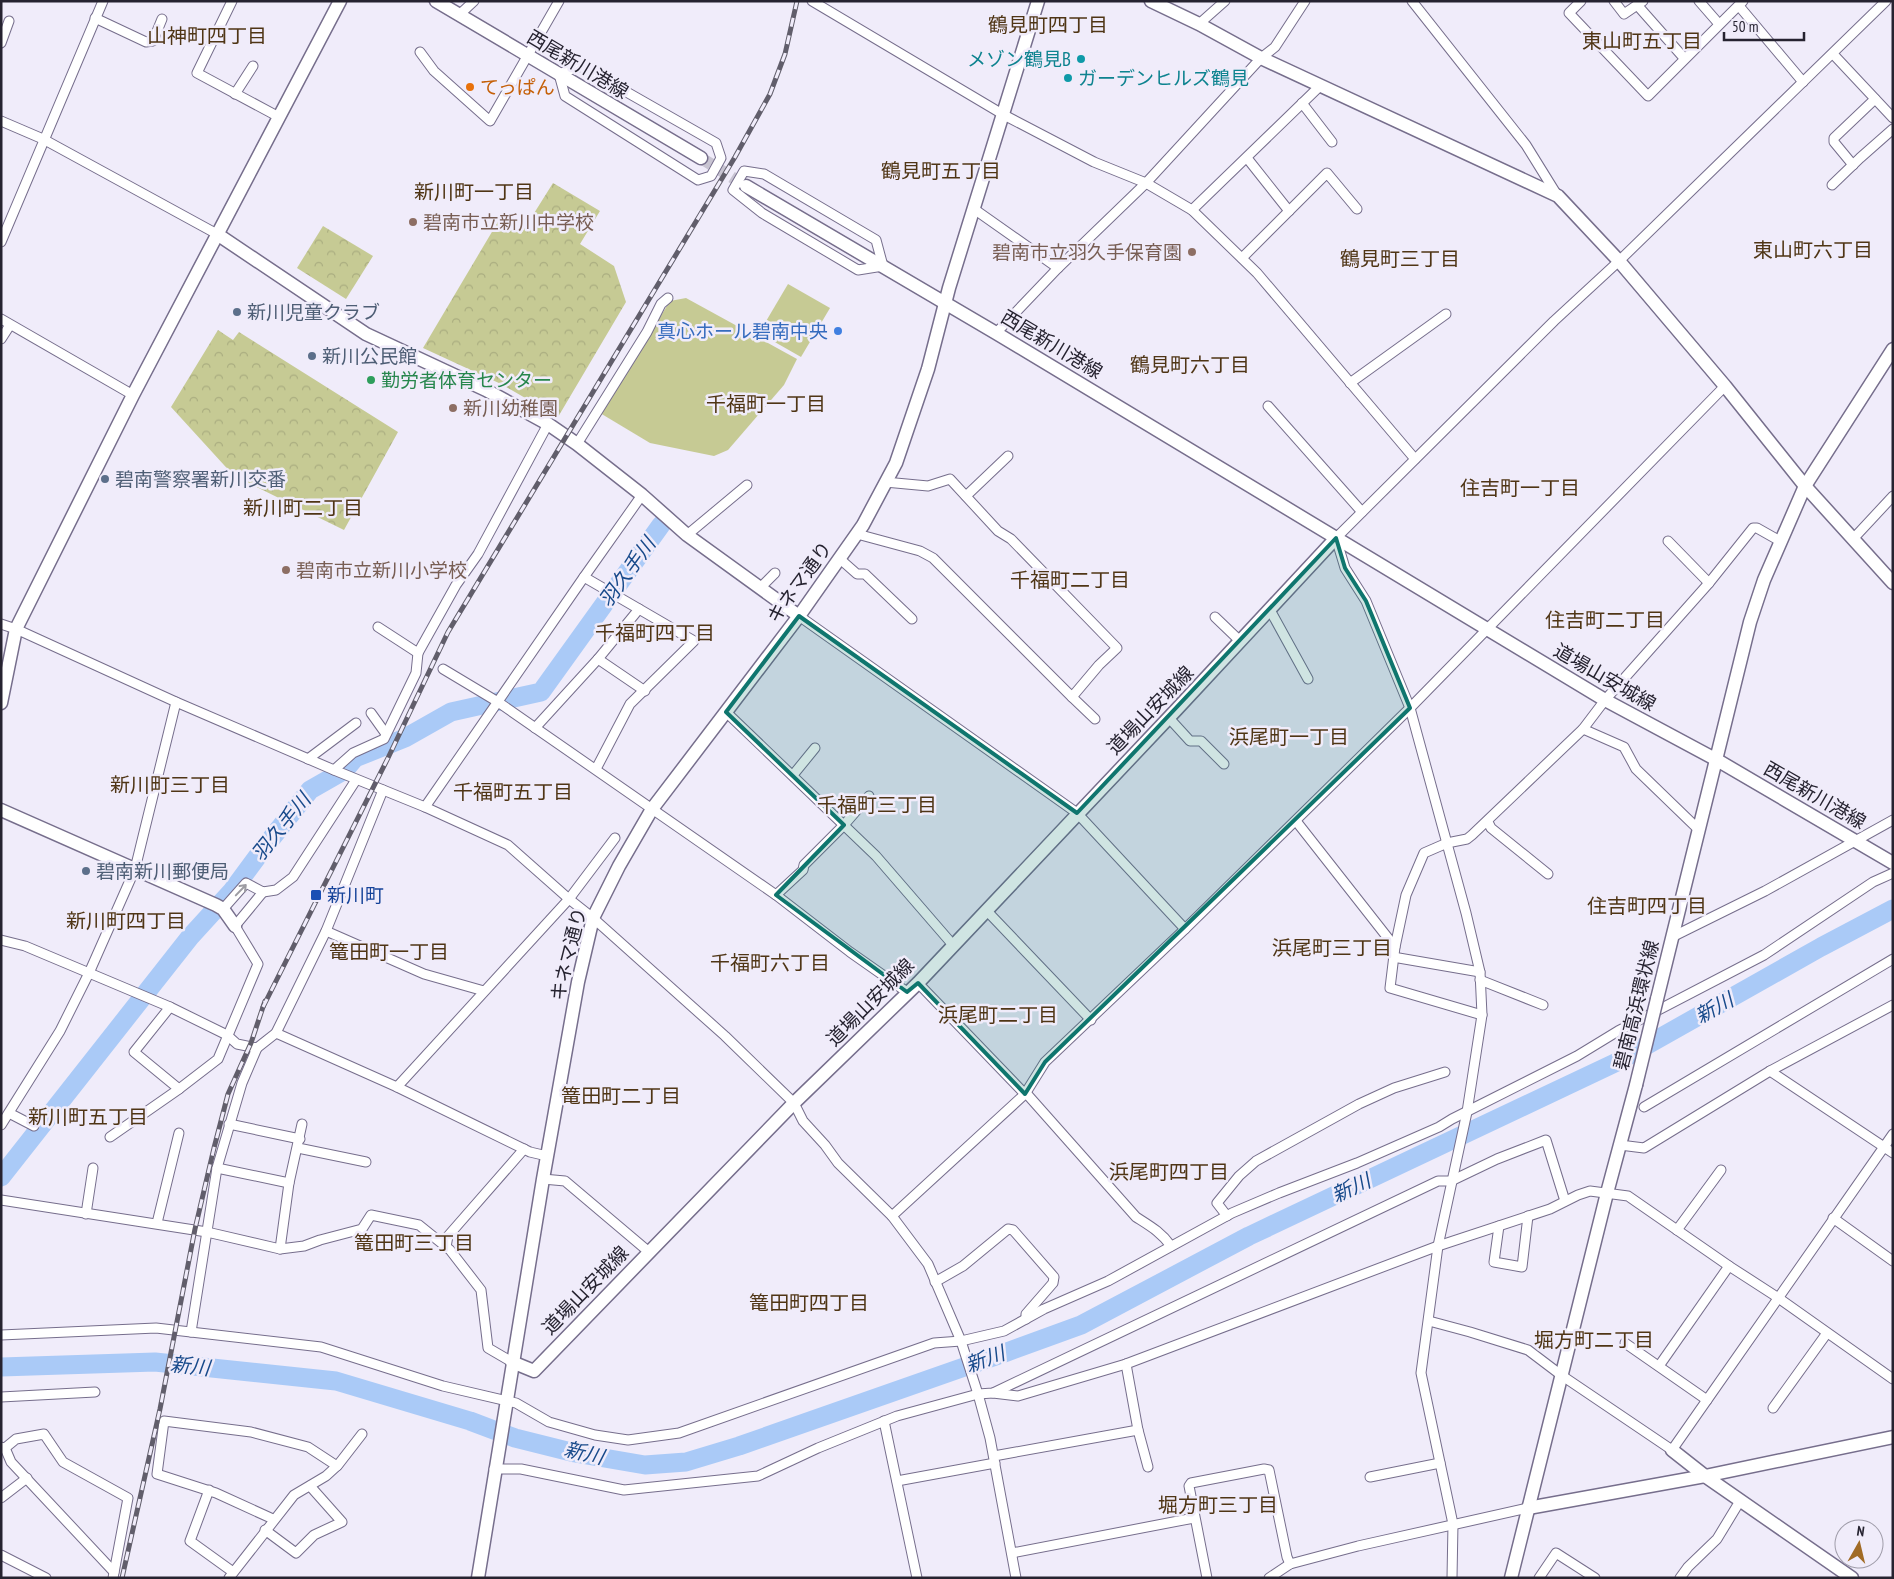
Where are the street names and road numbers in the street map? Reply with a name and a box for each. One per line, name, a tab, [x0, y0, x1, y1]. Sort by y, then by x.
street label: 西尾新川港線	[523, 24, 633, 104]
street label: 西尾新川港線	[997, 304, 1107, 384]
street label: キネマ通り	[761, 537, 837, 627]
street label: 道場山安城線	[1550, 638, 1660, 716]
street label: 道場山安城線	[1102, 661, 1198, 759]
street label: 西尾新川港線	[1760, 756, 1870, 834]
street label: キネマ通り	[545, 905, 591, 1003]
street label: 碧南高浜環状線	[1608, 938, 1664, 1072]
street label: 道場山安城線	[821, 953, 919, 1051]
street label: 道場山安城線	[537, 1241, 633, 1339]

